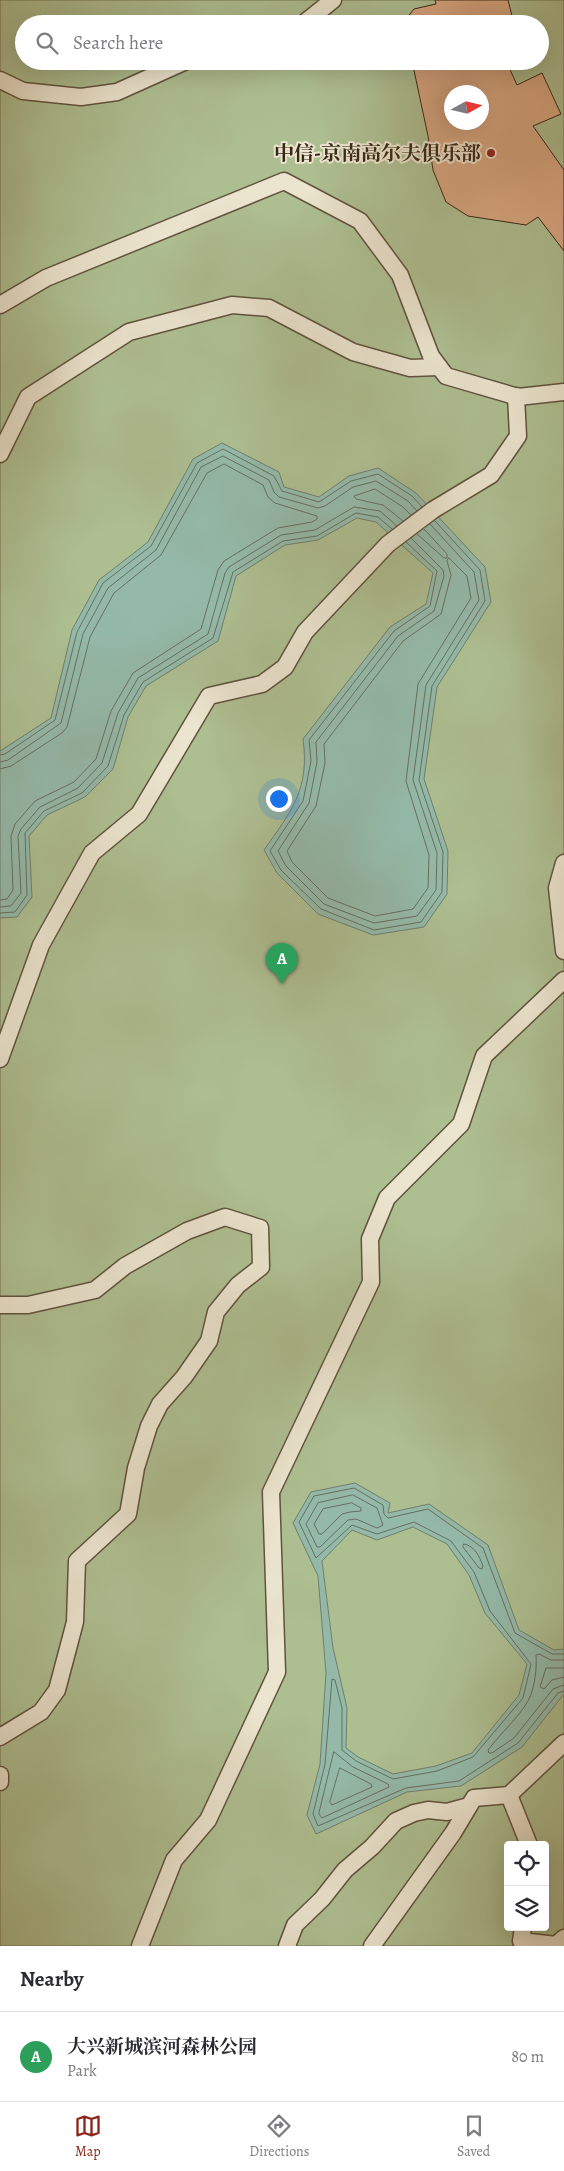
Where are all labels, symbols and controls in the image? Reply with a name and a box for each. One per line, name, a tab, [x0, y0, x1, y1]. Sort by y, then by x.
search box	[15, 15, 549, 70]
icon: search	[33, 29, 61, 57]
text: Search here	[73, 30, 163, 56]
north arrow	[444, 85, 489, 130]
place label: 中信-京南高尔夫俱乐部	[274, 140, 481, 167]
marker: 中信-京南高尔夫俱乐部	[485, 147, 497, 159]
your location	[266, 786, 292, 812]
pin: A	[266, 943, 298, 984]
map controls	[504, 1841, 549, 1931]
button: locate	[504, 1841, 549, 1886]
button: layers	[504, 1886, 549, 1931]
text: Nearby	[20, 1965, 83, 1993]
text: 大兴新城滨河森林公园	[67, 2034, 257, 2060]
text: A	[31, 2046, 41, 2068]
text: 80 m	[511, 2046, 544, 2068]
text: Park	[67, 2060, 97, 2082]
tab: Map	[74, 2112, 102, 2161]
tab: Directions	[249, 2112, 309, 2161]
tab: Saved	[457, 2112, 490, 2161]

